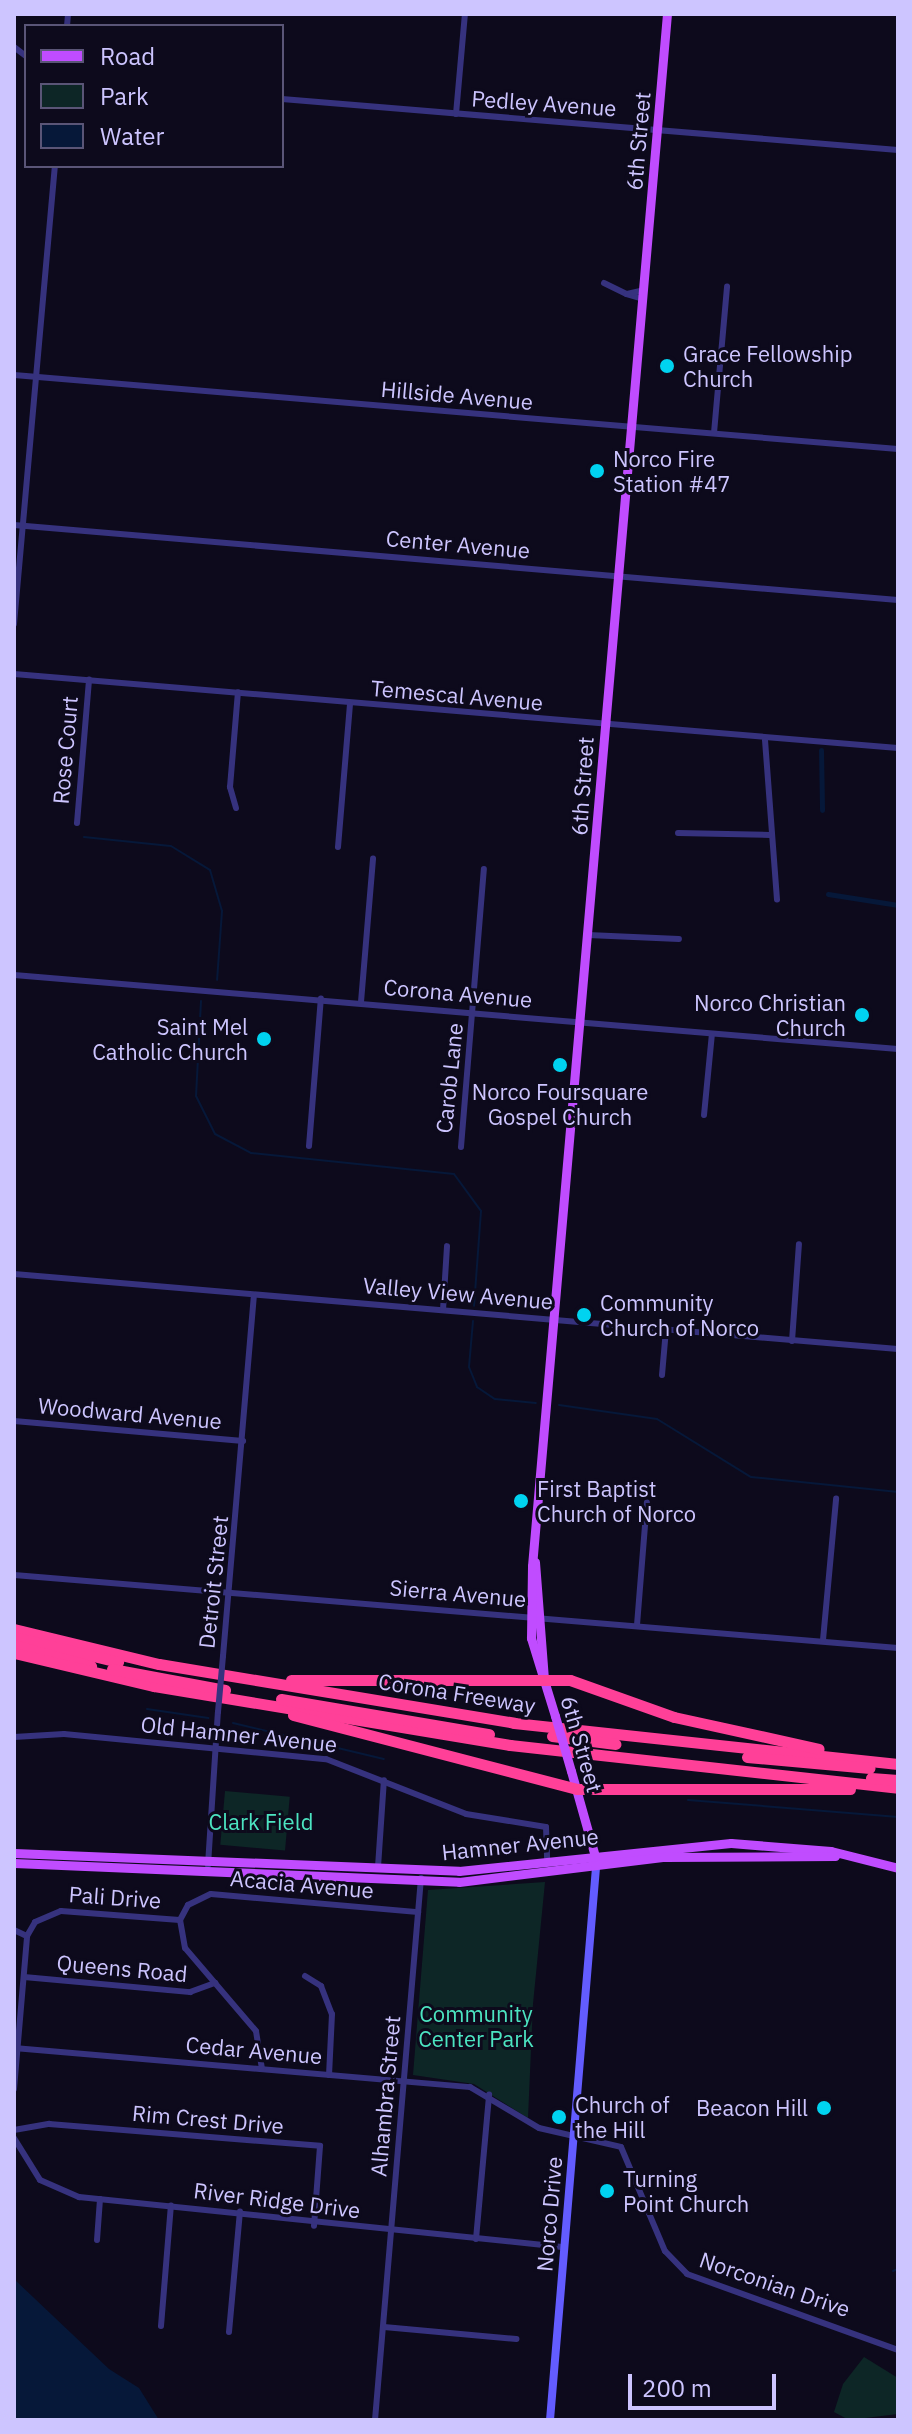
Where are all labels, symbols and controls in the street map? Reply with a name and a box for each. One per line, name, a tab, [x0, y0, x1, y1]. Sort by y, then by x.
legend	[24, 24, 284, 168]
text: Road	[100, 40, 155, 72]
text: Park	[100, 80, 149, 112]
street label: Pedley Avenue	[471, 85, 617, 121]
street label: 6th Street	[621, 91, 655, 191]
text: Water	[100, 120, 164, 152]
place label: Grace Fellowship Church	[683, 340, 852, 392]
marker: Grace Fellowship Church	[658, 357, 676, 375]
street label: Hillside Avenue	[380, 375, 534, 415]
place label: Norco Fire Station #47	[613, 445, 731, 496]
marker: Norco Fire Station #47	[588, 462, 606, 480]
street label: Center Avenue	[385, 525, 531, 563]
street label: Temescal Avenue	[370, 674, 544, 716]
street label: Rose Court	[47, 695, 83, 805]
street label: 6th Street	[565, 736, 599, 836]
street label: Corona Avenue	[383, 973, 533, 1013]
place label: Norco Christian Church	[694, 989, 846, 1040]
marker: Norco Christian Church	[853, 1006, 871, 1024]
place label: Saint Mel Catholic Church	[92, 1013, 248, 1064]
street label: Carob Lane	[430, 1021, 468, 1135]
marker: Saint Mel Catholic Church	[255, 1030, 273, 1048]
marker: Norco Foursquare Gospel Church	[551, 1056, 569, 1074]
place label: Norco Foursquare Gospel Church	[472, 1078, 648, 1130]
street label: Valley View Avenue	[362, 1272, 554, 1314]
place label: Community Church of Norco	[600, 1289, 759, 1340]
marker: Community Church of Norco	[575, 1306, 593, 1324]
street label: Woodward Avenue	[37, 1392, 223, 1434]
place label: First Baptist Church of Norco	[537, 1475, 696, 1526]
marker: First Baptist Church of Norco	[512, 1492, 530, 1510]
street label: Detroit Street	[193, 1514, 233, 1650]
street label: Sierra Avenue	[389, 1574, 527, 1612]
street label: Corona Freeway	[376, 1668, 538, 1718]
street label: 6th Street	[556, 1693, 608, 1795]
street label: Old Hamner Avenue	[140, 1711, 338, 1757]
park label: Clark Field	[209, 1809, 313, 1835]
street label: Hamner Avenue	[440, 1823, 600, 1865]
street label: Acacia Avenue	[229, 1865, 375, 1903]
street label: Pali Drive	[68, 1881, 162, 1913]
street label: Queens Road	[55, 1949, 189, 1987]
park label: Community Center Park	[418, 2000, 534, 2052]
street label: Alhambra Street	[365, 2014, 405, 2178]
street label: Cedar Avenue	[185, 2031, 323, 2069]
place label: Church of the Hill	[575, 2091, 670, 2142]
place label: Beacon Hill	[696, 2095, 808, 2121]
street label: Rim Crest Drive	[131, 2099, 285, 2139]
marker: Beacon Hill	[815, 2099, 833, 2117]
marker: Church of the Hill	[550, 2108, 568, 2126]
street label: Norco Drive	[531, 2155, 567, 2273]
place label: Turning Point Church	[623, 2165, 749, 2216]
street label: River Ridge Drive	[192, 2177, 362, 2223]
marker: Turning Point Church	[598, 2182, 616, 2200]
street label: Norconian Drive	[696, 2246, 854, 2322]
scale bar	[632, 2358, 780, 2408]
text: 200 m	[642, 2372, 712, 2404]

